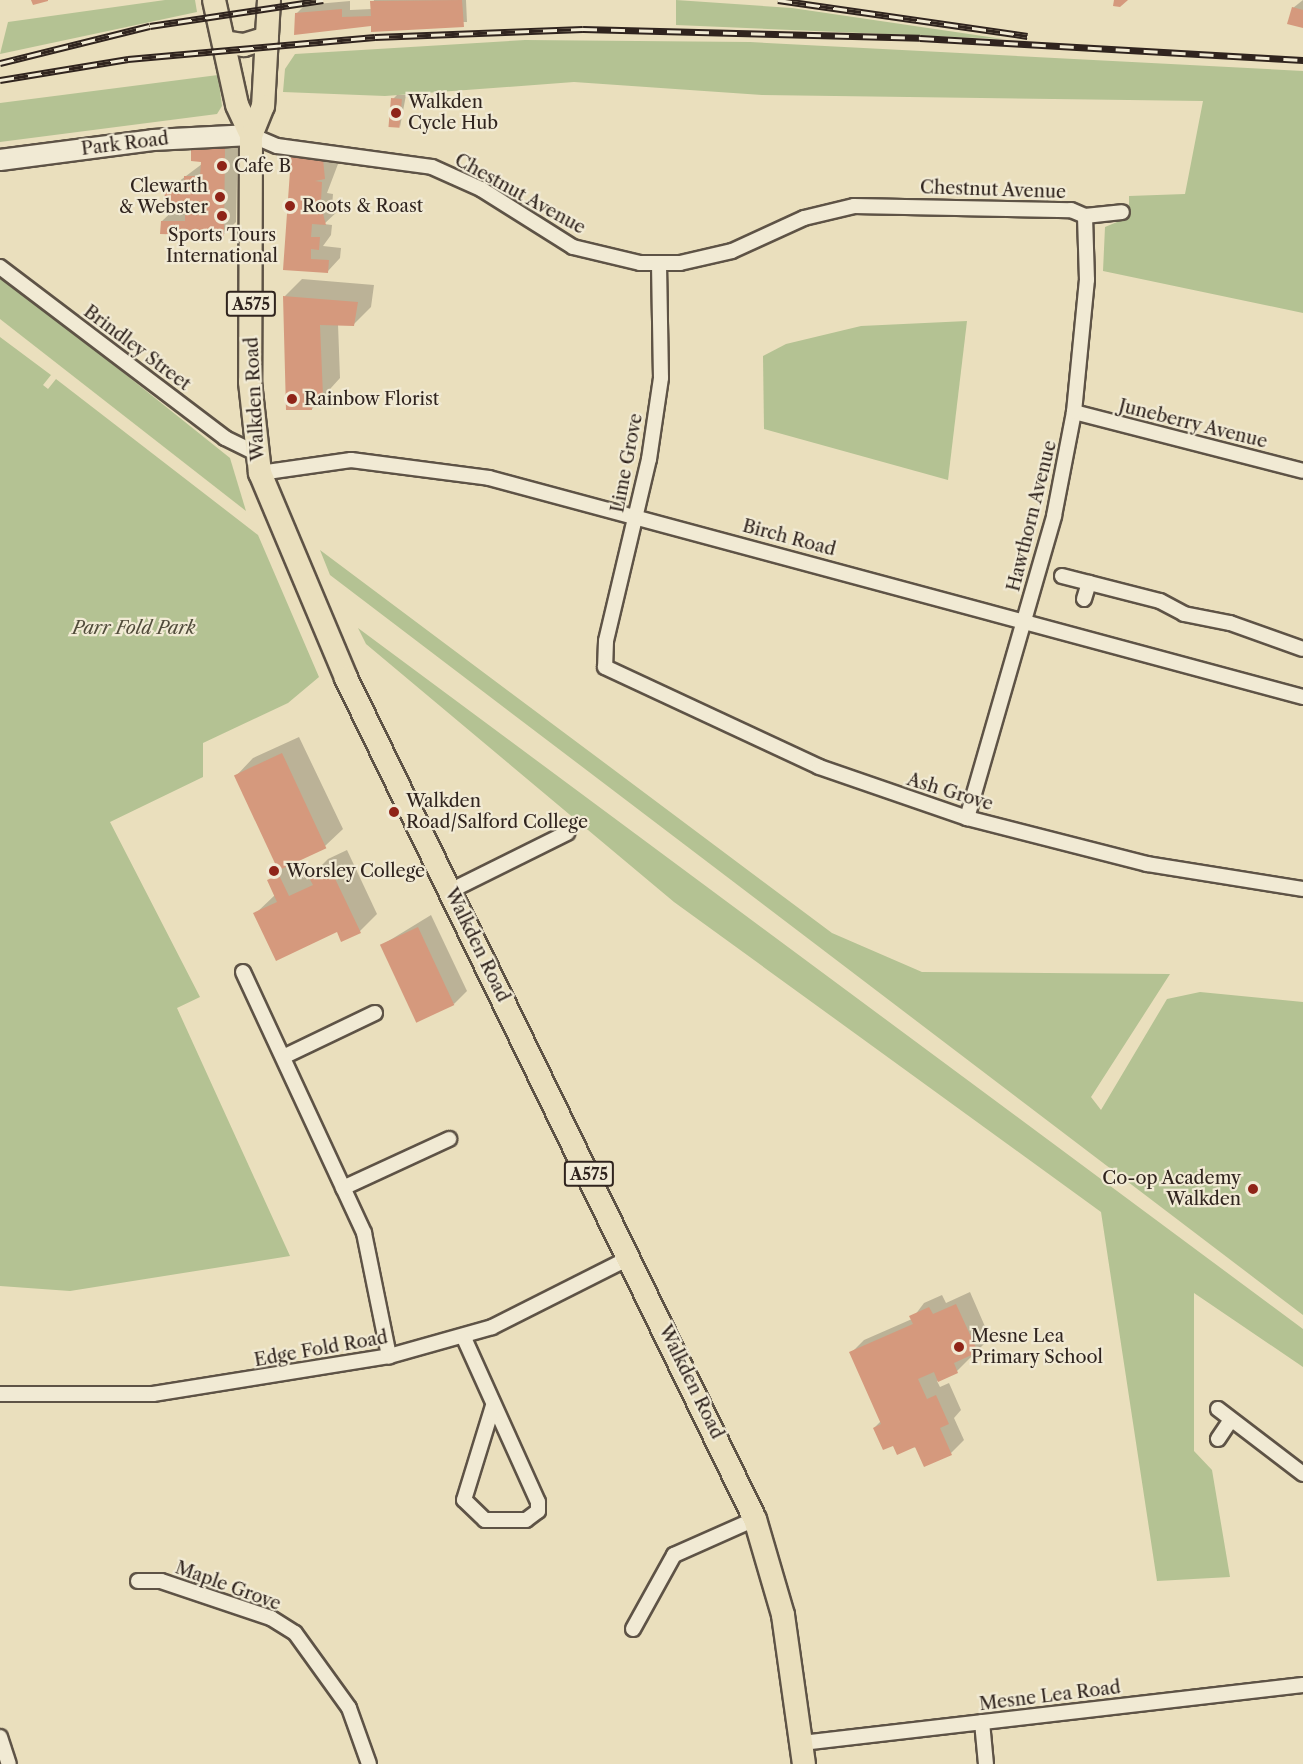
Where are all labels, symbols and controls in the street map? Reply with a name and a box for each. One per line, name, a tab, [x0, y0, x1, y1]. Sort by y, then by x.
place label: Walkden Cycle Hub	[408, 92, 498, 134]
marker: Walkden Cycle Hub	[389, 106, 403, 120]
street label: Park Road	[80, 128, 170, 160]
street label: Chestnut Avenue	[451, 149, 589, 239]
place label: Cafe B	[234, 155, 291, 177]
marker: Cafe B	[215, 159, 229, 173]
place label: Clewarth & Webster	[118, 176, 208, 219]
street label: Chestnut Avenue	[919, 177, 1067, 203]
marker: Clewarth & Webster	[213, 190, 227, 204]
place label: Roots & Roast	[302, 195, 423, 217]
marker: Roots & Roast	[283, 199, 297, 213]
marker: Sports Tours International	[215, 209, 229, 223]
place label: Sports Tours International	[166, 225, 278, 268]
road number: A575	[226, 291, 276, 317]
street label: Brindley Street	[79, 301, 195, 395]
street label: Walkden Road	[241, 336, 269, 462]
place label: Rainbow Florist	[304, 388, 440, 410]
marker: Rainbow Florist	[285, 392, 299, 406]
street label: Juneberry Avenue	[1116, 395, 1270, 453]
street label: Lime Grove	[607, 412, 647, 514]
street label: Hawthorn Avenue	[1003, 438, 1061, 594]
street label: Birch Road	[740, 515, 838, 561]
park label: Parr Fold Park	[72, 617, 196, 639]
street label: Ash Grove	[904, 769, 996, 815]
place label: Walkden Road/Salford College	[406, 791, 588, 834]
marker: Walkden Road/Salford College	[387, 805, 401, 819]
place label: Worsley College	[286, 860, 426, 882]
marker: Worsley College	[267, 864, 281, 878]
street label: Walkden Road	[440, 884, 514, 1006]
road number: A575	[564, 1161, 614, 1187]
place label: Co-op Academy Walkden	[1102, 1168, 1241, 1210]
marker: Co-op Academy Walkden	[1246, 1182, 1260, 1196]
street label: Walkden Road	[654, 1321, 728, 1443]
place label: Mesne Lea Primary School	[971, 1326, 1104, 1368]
street label: Edge Fold Road	[253, 1327, 389, 1371]
marker: Mesne Lea Primary School	[952, 1340, 966, 1354]
street label: Maple Grove	[172, 1557, 284, 1615]
street label: Mesne Lea Road	[978, 1677, 1122, 1715]

